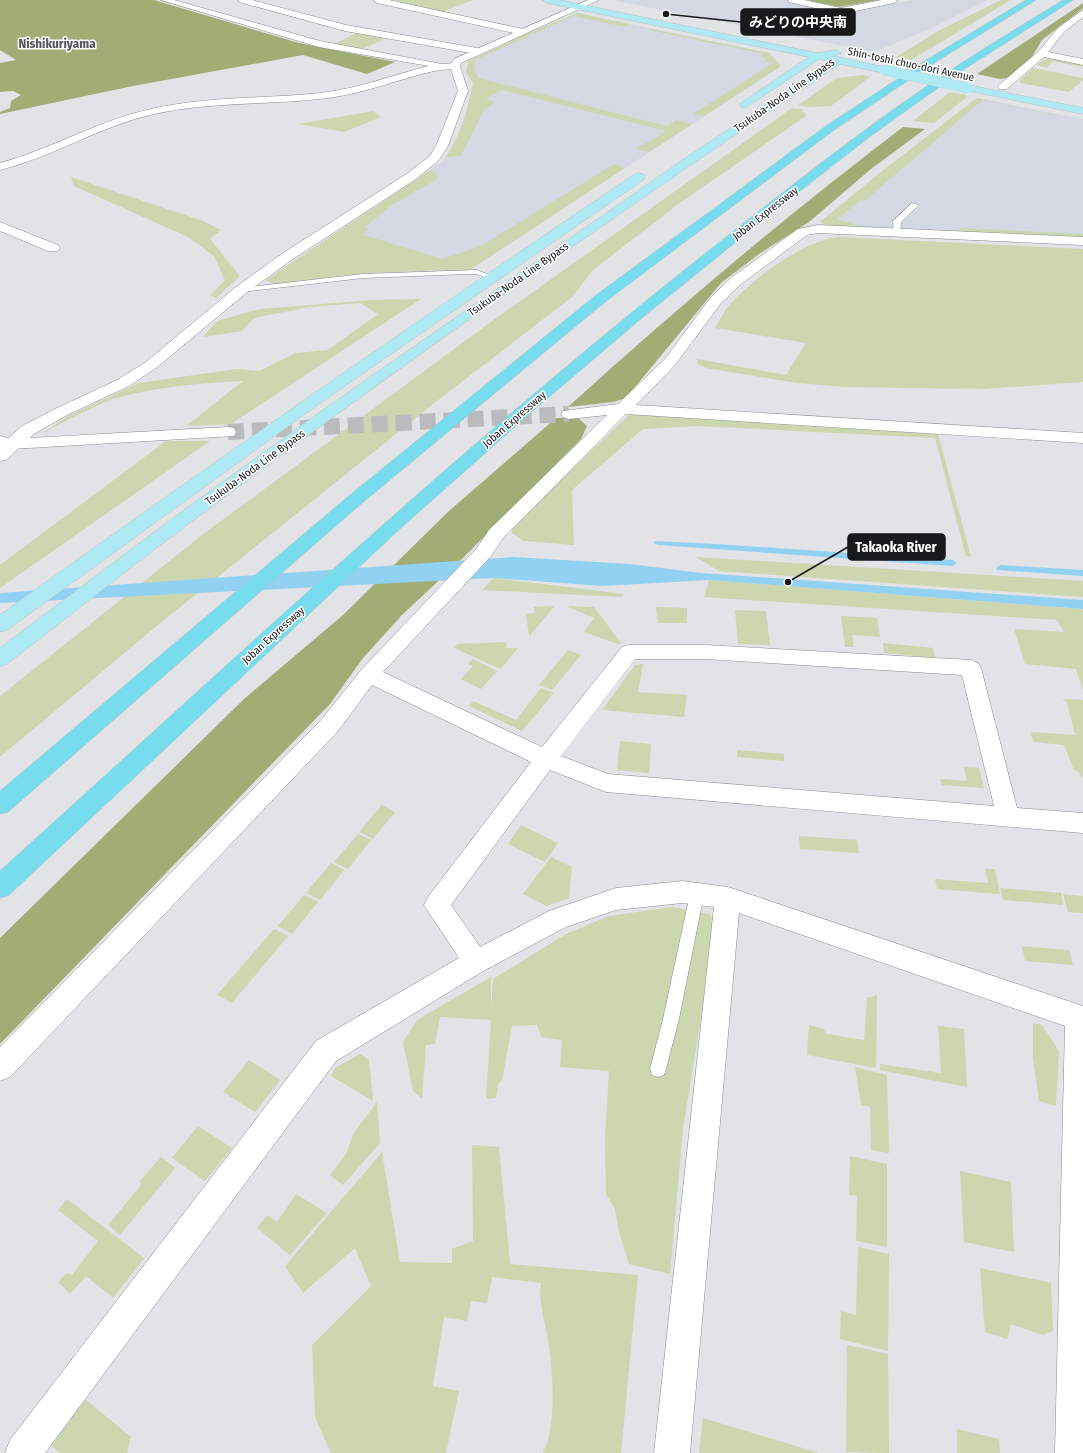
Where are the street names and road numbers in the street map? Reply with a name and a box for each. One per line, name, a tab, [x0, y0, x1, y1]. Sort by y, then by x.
street label: Shin-toshi chuo-dori Avenue	[846, 45, 975, 84]
street label: Tsukuba-Noda Line Bypass	[731, 56, 837, 135]
street label: Joban Expressway	[730, 184, 801, 243]
street label: Tsukuba-Noda Line Bypass	[465, 240, 571, 319]
street label: Joban Expressway	[480, 388, 549, 450]
street label: Tsukuba-Noda Line Bypass	[203, 427, 308, 508]
street label: Joban Expressway	[239, 604, 307, 667]

